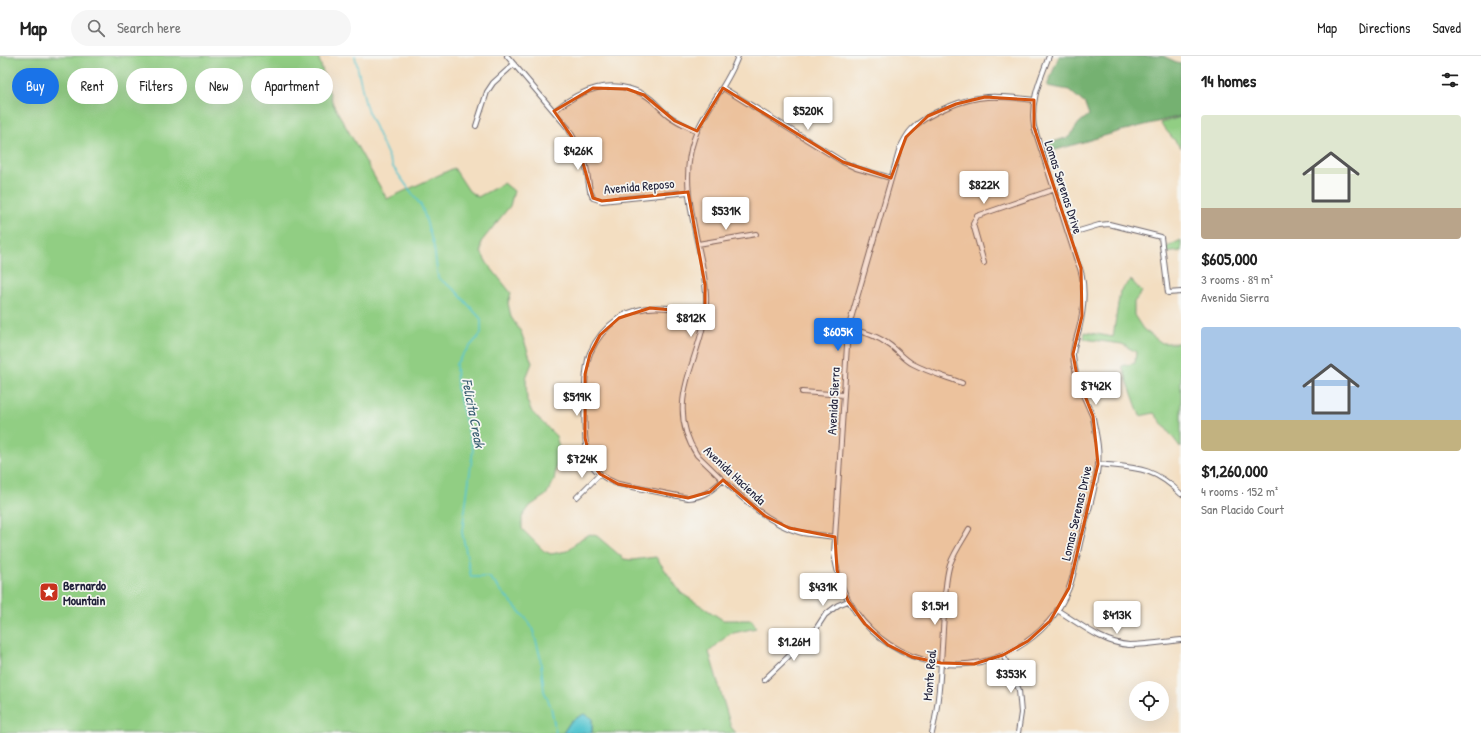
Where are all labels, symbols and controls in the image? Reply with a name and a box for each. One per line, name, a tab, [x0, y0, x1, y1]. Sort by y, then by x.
search box	[71, 10, 351, 46]
text: Map	[20, 15, 47, 41]
icon: search	[85, 17, 107, 39]
text: Search here	[117, 17, 181, 38]
text: Map	[1317, 18, 1337, 37]
text: Directions	[1359, 18, 1410, 37]
text: Saved	[1432, 18, 1461, 37]
chip: Buy	[12, 68, 59, 104]
chip: Rent	[67, 68, 118, 104]
chip: Filters	[126, 68, 187, 104]
chip: New	[195, 68, 243, 104]
chip: Apartment	[251, 68, 333, 104]
text: 14 homes	[1201, 69, 1256, 92]
icon: filters	[1439, 69, 1461, 91]
pin: $520K	[780, 97, 836, 131]
text: $520K	[793, 101, 823, 119]
pin: $426K	[550, 137, 606, 171]
street label: Lomas Serenas Drive	[1040, 138, 1088, 236]
text: $426K	[563, 141, 593, 159]
icon: home	[1295, 141, 1367, 213]
pin: $822K	[956, 171, 1012, 205]
street label: Avenida Reposo	[603, 174, 675, 198]
text: $822K	[968, 175, 1000, 193]
pin: $531K	[698, 197, 754, 231]
text: $531K	[711, 201, 741, 219]
text: $605,000	[1201, 247, 1258, 270]
text: 3 rooms · 89 m²	[1201, 270, 1273, 288]
text: Avenida Sierra	[1201, 288, 1269, 306]
pin: $812K	[663, 304, 719, 338]
text: $812K	[676, 308, 706, 326]
pin: $605K	[810, 318, 866, 352]
text: $605K	[823, 322, 853, 340]
icon: home	[1295, 353, 1367, 425]
street label: Avenida Sierra	[822, 367, 844, 435]
pin: $742K	[1068, 372, 1124, 406]
text: $742K	[1081, 376, 1111, 394]
water label: Felicita Creak	[458, 377, 490, 450]
pin: $519K	[549, 383, 605, 417]
text: $519K	[563, 387, 591, 405]
street label: Avenida Hacienda	[700, 441, 770, 509]
pin: $724K	[554, 445, 610, 479]
text: $724K	[567, 449, 597, 467]
text: $1,260,000	[1201, 459, 1268, 482]
street label: Lomas Serenas Drive	[1056, 464, 1096, 562]
text: 4 rooms · 152 m²	[1201, 482, 1278, 500]
text: San Placido Court	[1201, 500, 1284, 518]
pin: $431K	[795, 573, 851, 607]
place label: Bernardo Mountain	[63, 576, 107, 609]
text: $431K	[809, 577, 837, 595]
place icon: Bernardo Mountain	[38, 581, 60, 603]
pin: $1.5M	[907, 592, 963, 626]
text: $1.5M	[921, 596, 949, 614]
pin: $413K	[1089, 601, 1145, 635]
text: $413K	[1103, 605, 1131, 623]
pin: $1.26M	[761, 628, 827, 662]
text: $1.26M	[777, 632, 811, 650]
street label: Monte Real	[918, 648, 940, 701]
pin: $353K	[983, 660, 1039, 694]
text: $353K	[996, 664, 1026, 682]
map controls	[1129, 681, 1169, 721]
button: locate	[1129, 681, 1169, 721]

